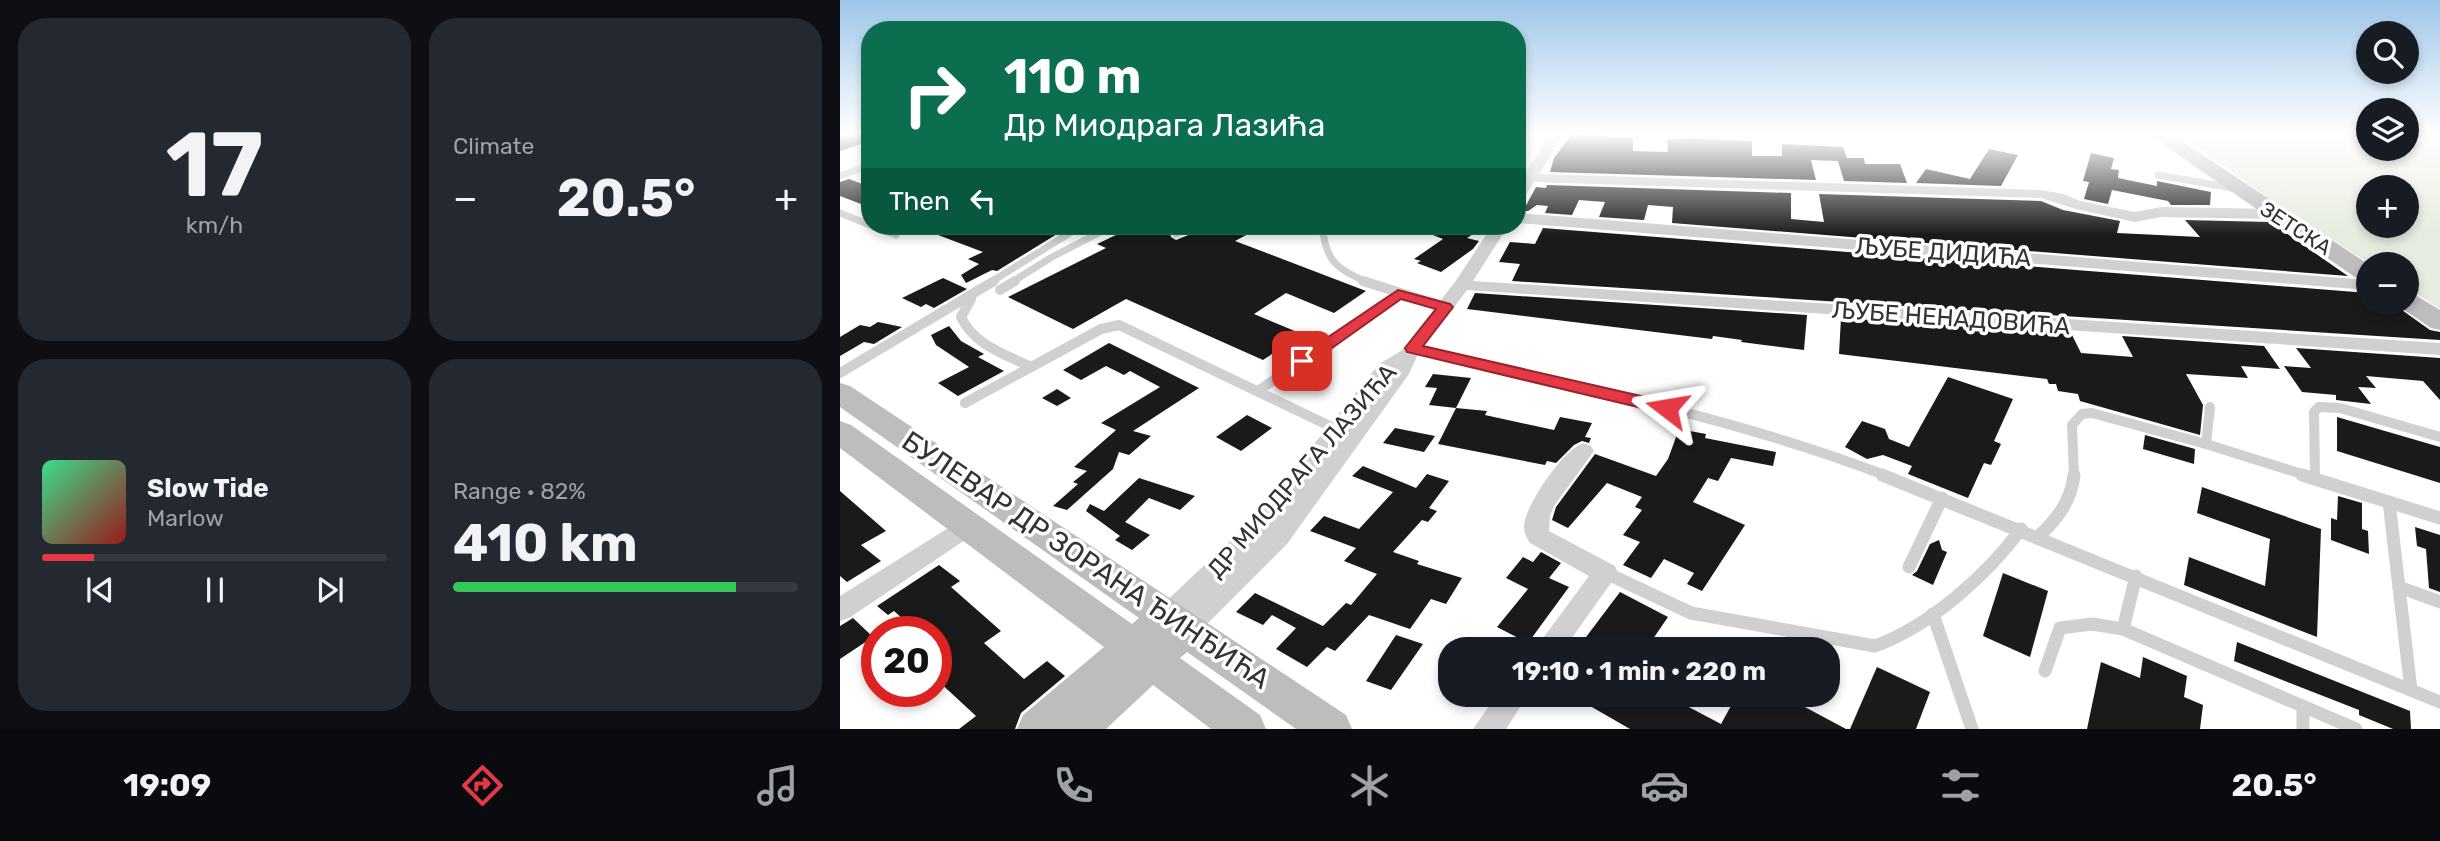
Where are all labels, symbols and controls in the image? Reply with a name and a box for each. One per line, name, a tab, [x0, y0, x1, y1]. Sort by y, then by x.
map controls	[2356, 21, 2419, 315]
button: search	[2356, 21, 2419, 84]
text: 110 m	[1004, 47, 1141, 105]
icon: right	[889, 49, 980, 140]
button: layers	[2356, 98, 2419, 161]
text: Др Миодрага Лазића	[1004, 106, 1326, 144]
text: 17	[166, 111, 263, 219]
text: Climate	[453, 132, 534, 160]
text: 20.5°	[557, 167, 695, 229]
text: −	[453, 175, 478, 221]
text: +	[774, 175, 798, 221]
button: +	[2356, 175, 2419, 238]
icon: left	[964, 182, 1002, 220]
text: Then	[889, 186, 950, 217]
street label: ЗЕТСКА	[2256, 196, 2336, 260]
text: km/h	[186, 211, 243, 239]
street label: ЉУБЕ ДИДИЋА	[1854, 232, 2032, 272]
button: −	[2356, 252, 2419, 315]
street label: ЉУБЕ НЕНАДОВИЋА	[1831, 296, 2071, 340]
pin	[1272, 331, 1332, 391]
icon: arrive	[1283, 342, 1321, 380]
street label: ДР МИОДРАГА ЛАЗИЋА	[1202, 359, 1402, 583]
position arrow	[1630, 371, 1704, 445]
street label: БУЛЕВАР ДР ЗОРАНА ЂИНЂИЋА	[896, 424, 1276, 696]
text: Slow Tide	[147, 473, 269, 504]
text: Range · 82%	[453, 477, 586, 505]
text: Marlow	[147, 504, 224, 532]
text: 410 km	[453, 512, 638, 574]
icon: previous	[81, 571, 119, 609]
icon: pause	[196, 571, 234, 609]
icon: next	[311, 571, 349, 609]
speed limit sign: 20	[861, 616, 952, 707]
text: 19:10 · 1 min · 220 m	[1512, 656, 1766, 687]
icon: directions	[458, 761, 507, 810]
icon: music	[753, 761, 802, 810]
icon: phone	[1049, 761, 1098, 810]
icon: climate	[1345, 761, 1394, 810]
icon: car	[1640, 761, 1689, 810]
icon: filters	[1936, 761, 1985, 810]
text: 19:09	[123, 766, 211, 804]
text: 20.5°	[2231, 766, 2317, 804]

